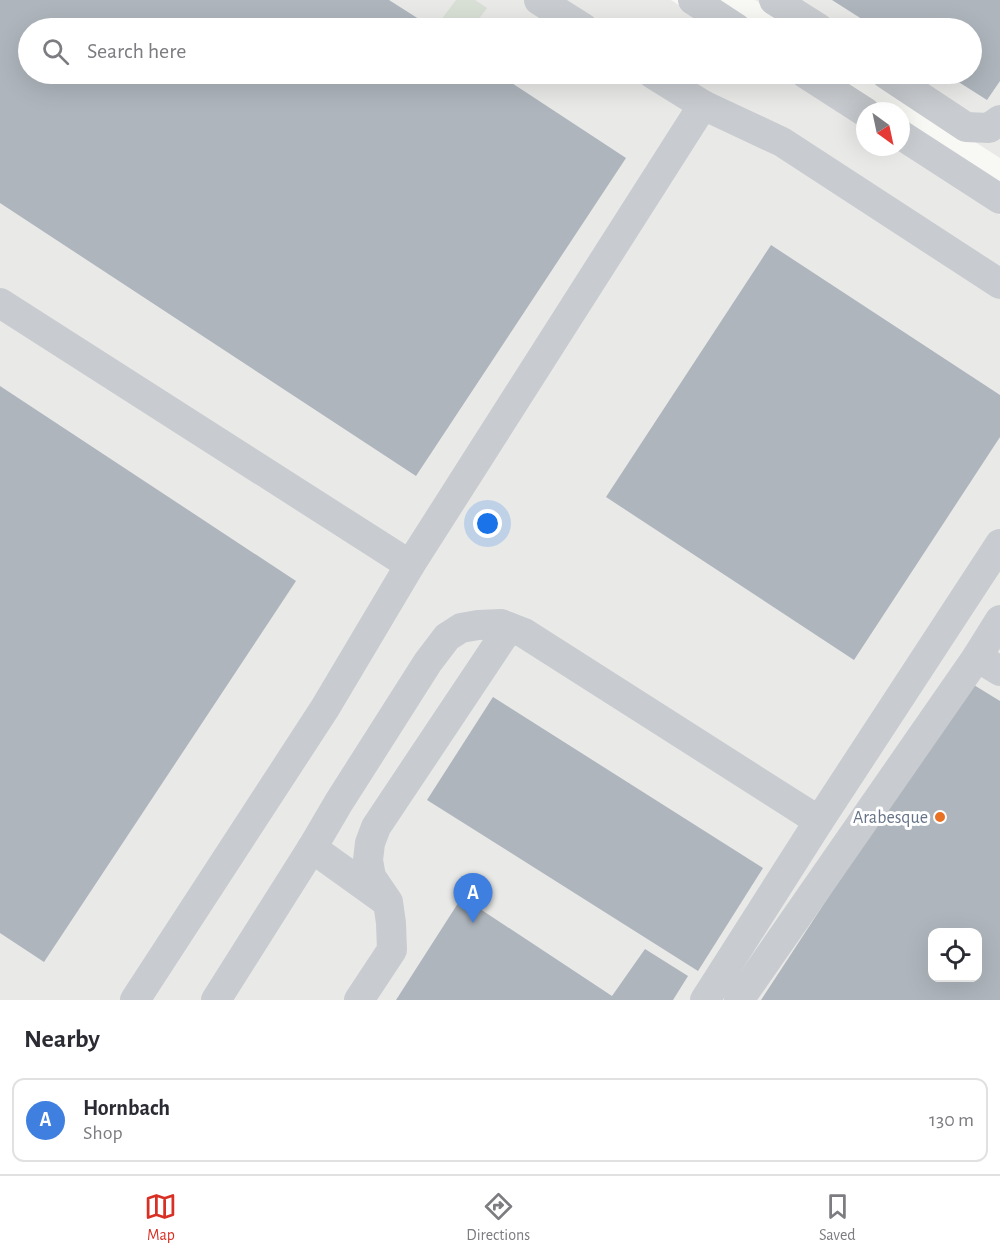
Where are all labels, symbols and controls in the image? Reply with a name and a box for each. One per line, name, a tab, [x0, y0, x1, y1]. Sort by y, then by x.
search box	[18, 18, 982, 84]
icon: search	[39, 35, 72, 68]
text: Search here	[87, 40, 186, 62]
north arrow	[856, 102, 910, 156]
your location	[473, 509, 502, 538]
place label: Arabesque	[853, 809, 928, 827]
marker: Arabesque	[933, 810, 947, 824]
pin: A	[454, 874, 492, 923]
map controls	[928, 928, 982, 982]
button: locate	[928, 928, 982, 982]
text: Nearby	[24, 1026, 100, 1052]
text: Hornbach	[83, 1097, 170, 1119]
text: A	[40, 1110, 52, 1130]
text: 130 m	[929, 1110, 974, 1130]
text: Shop	[83, 1123, 123, 1143]
tab: Map	[144, 1190, 177, 1245]
tab: Directions	[466, 1190, 530, 1245]
tab: Saved	[819, 1190, 856, 1245]

